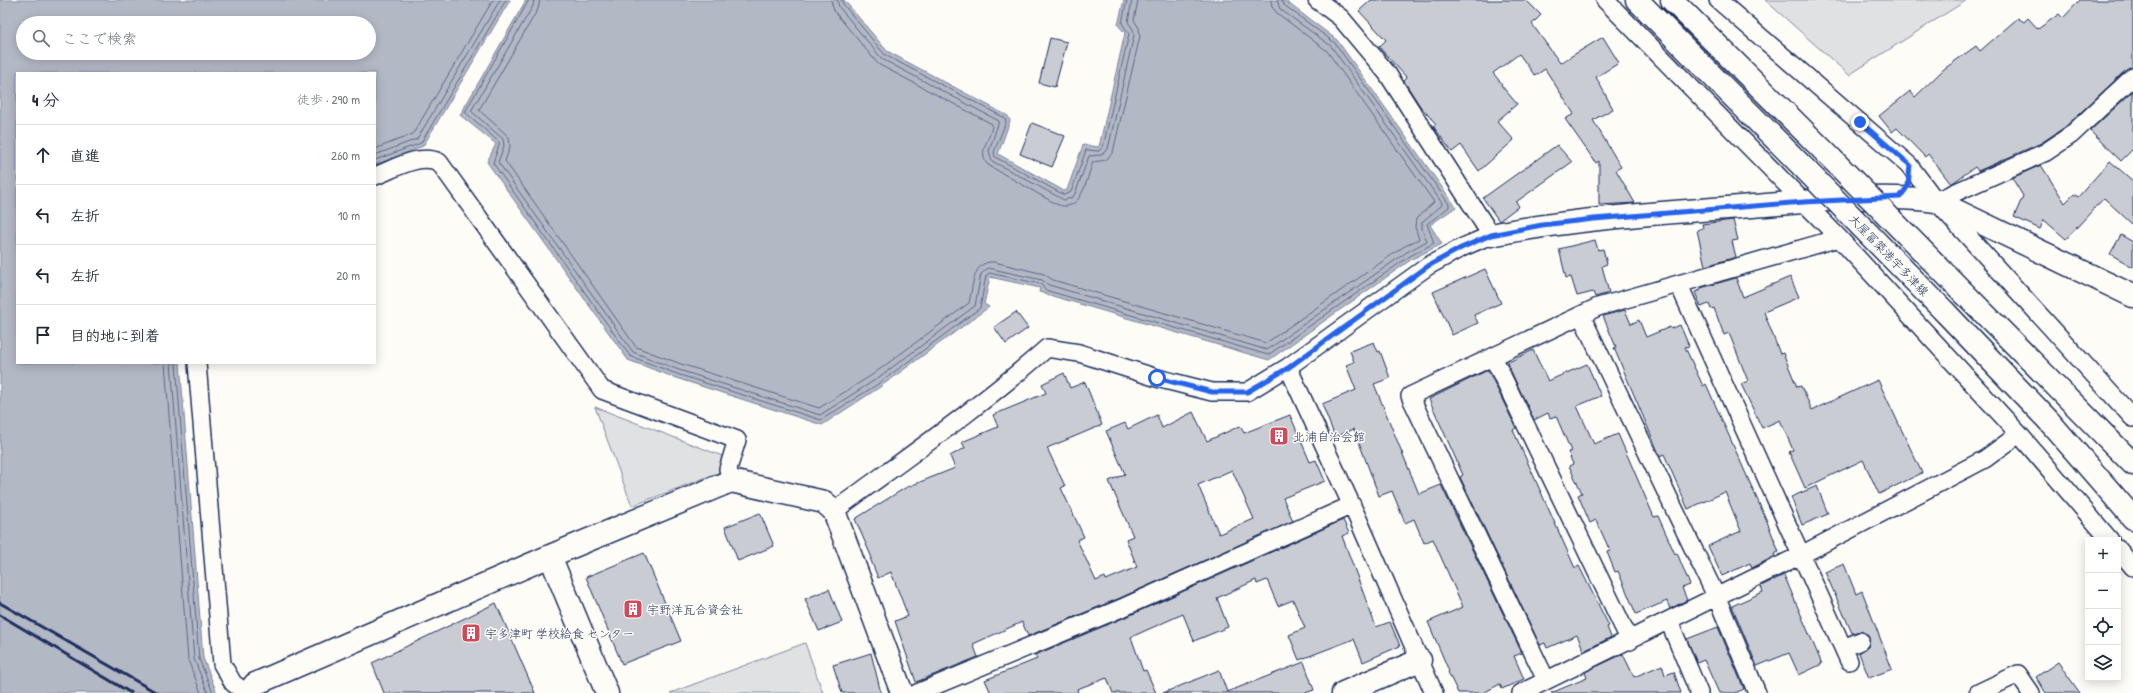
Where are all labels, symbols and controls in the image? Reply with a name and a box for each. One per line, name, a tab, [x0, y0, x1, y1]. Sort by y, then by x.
search box	[16, 16, 376, 60]
icon: search	[30, 27, 52, 49]
text: ここで検索	[62, 28, 137, 49]
text: 4 分	[32, 88, 59, 111]
text: 徒歩 · 290 m	[297, 90, 360, 108]
route end	[1851, 113, 1869, 131]
icon: ahead	[32, 144, 54, 166]
text: 直進	[70, 145, 100, 166]
text: 260 m	[331, 146, 360, 164]
icon: left	[32, 204, 54, 226]
text: 左折	[70, 205, 100, 226]
text: 10 m	[338, 206, 360, 224]
street label: 大屋冨築港宇多津線	[1845, 210, 1933, 300]
icon: left	[32, 264, 54, 286]
text: 左折	[70, 265, 100, 286]
text: 20 m	[336, 266, 360, 284]
icon: arrive	[32, 324, 54, 346]
text: 目的地に到着	[70, 325, 160, 346]
route start	[1148, 369, 1166, 387]
building icon: 北浦自治会館	[1268, 425, 1290, 447]
place label: 北浦自治会館	[1293, 428, 1365, 445]
map controls	[2085, 537, 2121, 681]
button: +	[2085, 537, 2121, 573]
button: −	[2085, 573, 2121, 609]
building icon: 宇野洋瓦合資会社	[622, 598, 644, 620]
place label: 宇野洋瓦合資会社	[647, 601, 743, 618]
button: locate	[2085, 609, 2121, 645]
building icon: 宇多津町 学校給食 センター	[460, 622, 482, 644]
place label: 宇多津町 学校給食 センター	[485, 625, 634, 642]
button: layers	[2085, 645, 2121, 681]

